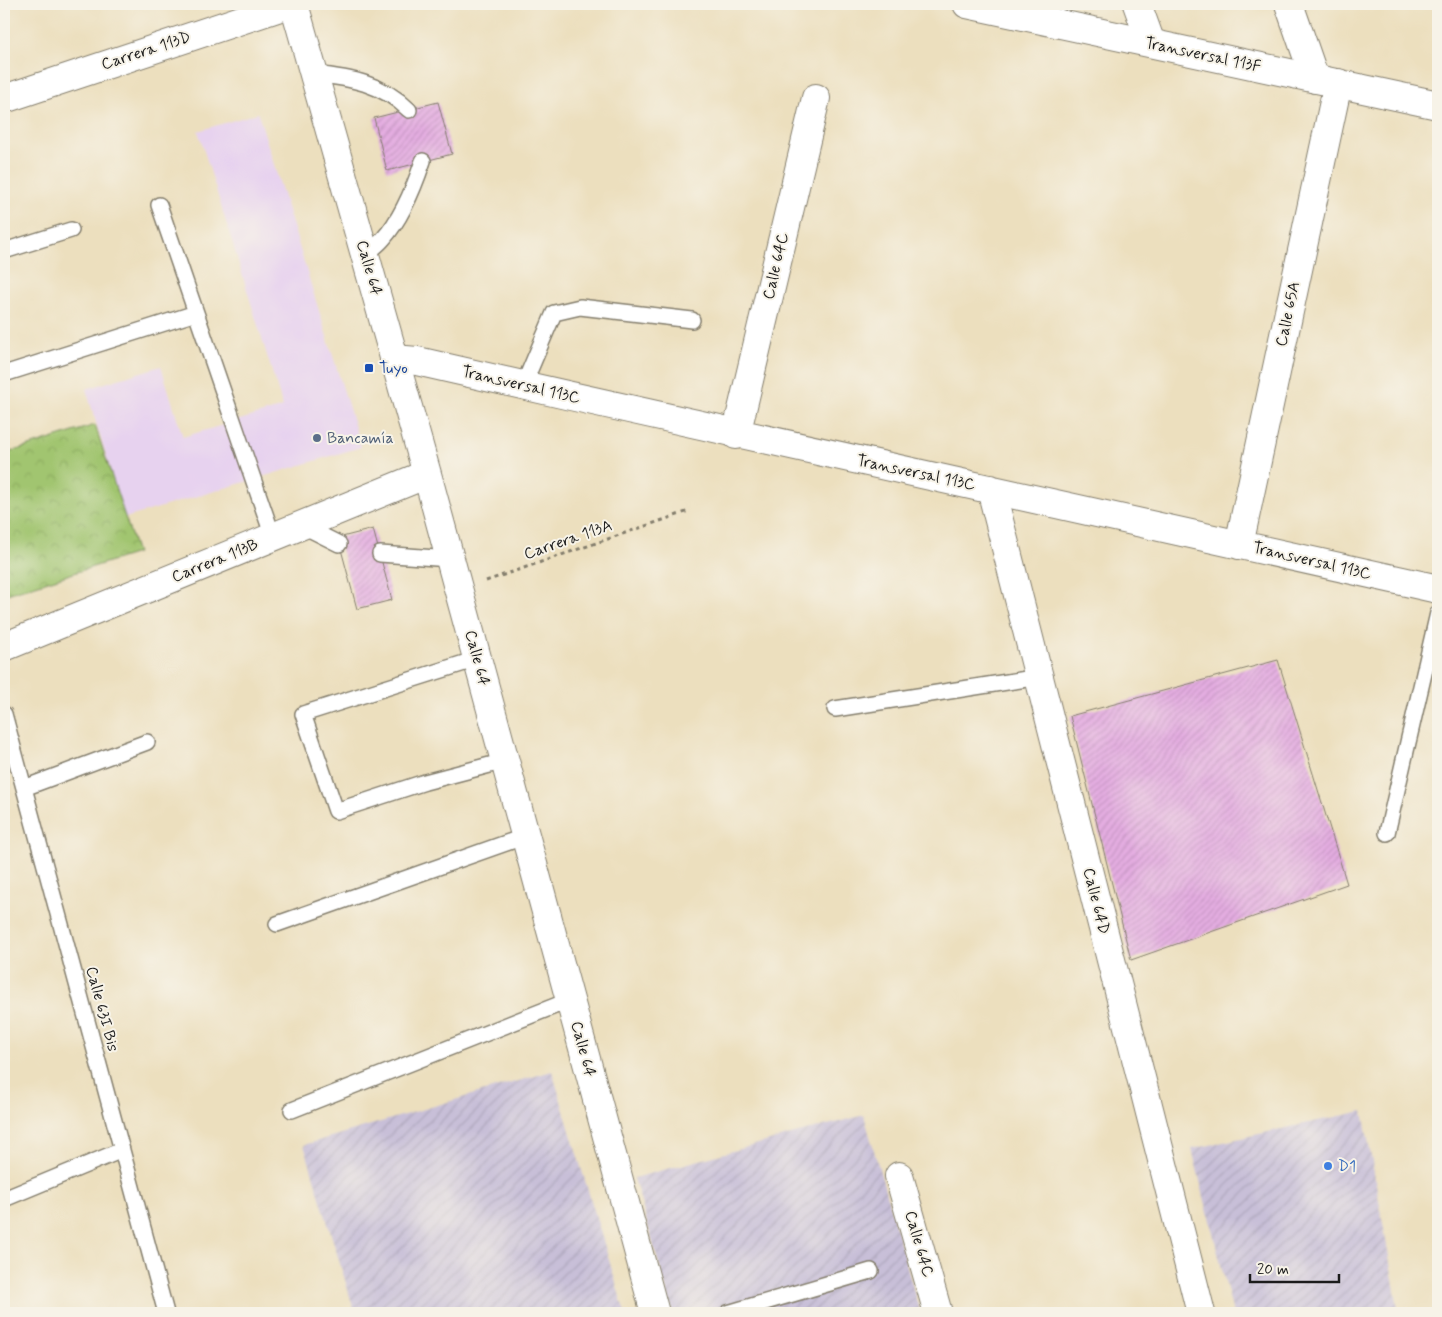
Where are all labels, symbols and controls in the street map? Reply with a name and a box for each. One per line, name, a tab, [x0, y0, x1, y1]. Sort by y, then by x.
street label: Carrera 113D	[99, 27, 193, 75]
street label: Transversal 113F	[1143, 32, 1263, 78]
street label: Calle 64C	[758, 231, 794, 301]
street label: Calle 64	[351, 238, 387, 298]
street label: Calle 65A	[1271, 280, 1305, 348]
place label: Tuyo	[379, 358, 408, 379]
street label: Transversal 113C	[460, 361, 582, 409]
marker: Tuyo	[363, 362, 375, 374]
place label: Bancamía	[327, 428, 394, 449]
marker: Bancamía	[311, 432, 323, 444]
street label: Transversal 113C	[855, 450, 977, 496]
street label: Carrera 113A	[521, 515, 615, 565]
street label: Carrera 113B	[169, 534, 261, 588]
street label: Transversal 113C	[1251, 537, 1373, 585]
street label: Calle 64	[460, 628, 495, 688]
street label: Calle 64D	[1078, 866, 1114, 936]
street label: Calle 63I Bis	[81, 964, 123, 1054]
street label: Calle 64	[566, 1019, 601, 1079]
place label: D1	[1338, 1156, 1356, 1177]
marker: D1	[1322, 1160, 1334, 1172]
street label: Calle 64C	[900, 1208, 938, 1280]
scale bar	[1250, 1252, 1338, 1284]
text: 20 m	[1257, 1260, 1289, 1280]

